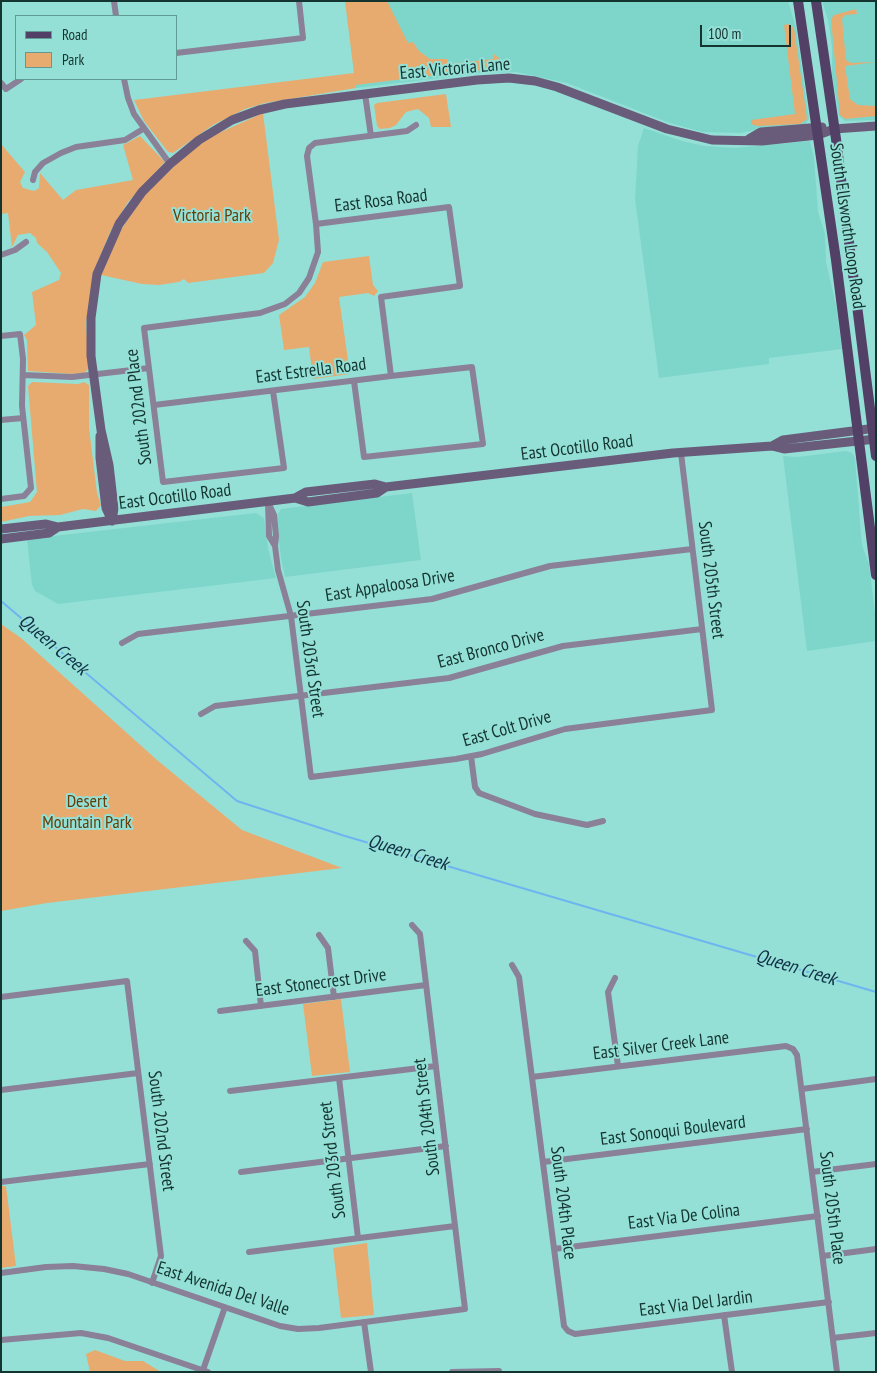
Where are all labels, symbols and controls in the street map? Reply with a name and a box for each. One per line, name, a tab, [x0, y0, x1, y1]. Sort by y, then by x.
legend	[15, 15, 178, 80]
scale bar	[702, 15, 793, 47]
text: 100 m	[708, 24, 741, 43]
text: Road	[62, 25, 88, 44]
text: Park	[62, 50, 84, 69]
street label: East Victoria Lane	[399, 53, 511, 85]
street label: South Ellsworth Loop Road	[825, 142, 869, 310]
street label: East Rosa Road	[333, 185, 429, 217]
park label: Victoria Park	[173, 205, 251, 227]
street label: South 202nd Place	[121, 348, 157, 466]
street label: East Estrella Road	[255, 354, 367, 388]
street label: East Ocotillo Road	[520, 430, 634, 466]
street label: East Ocotillo Road	[118, 479, 232, 515]
street label: South 205th Street	[693, 520, 729, 640]
street label: East Appaloosa Drive	[324, 565, 456, 607]
street label: South 203rd Street	[291, 599, 329, 719]
water label: Queen Creek	[14, 610, 92, 680]
street label: East Bronco Drive	[435, 624, 547, 674]
street label: East Colt Drive	[460, 706, 554, 752]
park label: Desert Mountain Park	[42, 791, 132, 834]
water label: Queen Creek	[365, 830, 451, 876]
water label: Queen Creek	[753, 945, 839, 991]
street label: East Stonecrest Drive	[254, 964, 388, 1002]
street label: East Silver Creek Lane	[592, 1027, 730, 1065]
street label: South 204th Street	[409, 1057, 445, 1177]
street label: South 202nd Street	[143, 1070, 179, 1192]
street label: South 203rd Street	[315, 1100, 351, 1220]
street label: East Sonoqui Boulevard	[599, 1111, 747, 1151]
street label: South 204th Place	[545, 1145, 581, 1261]
street label: South 205th Place	[814, 1150, 850, 1266]
street label: East Via De Colina	[627, 1199, 741, 1235]
street label: East Avenida Del Valle	[154, 1257, 292, 1321]
street label: East Via Del Jardin	[638, 1286, 754, 1322]

